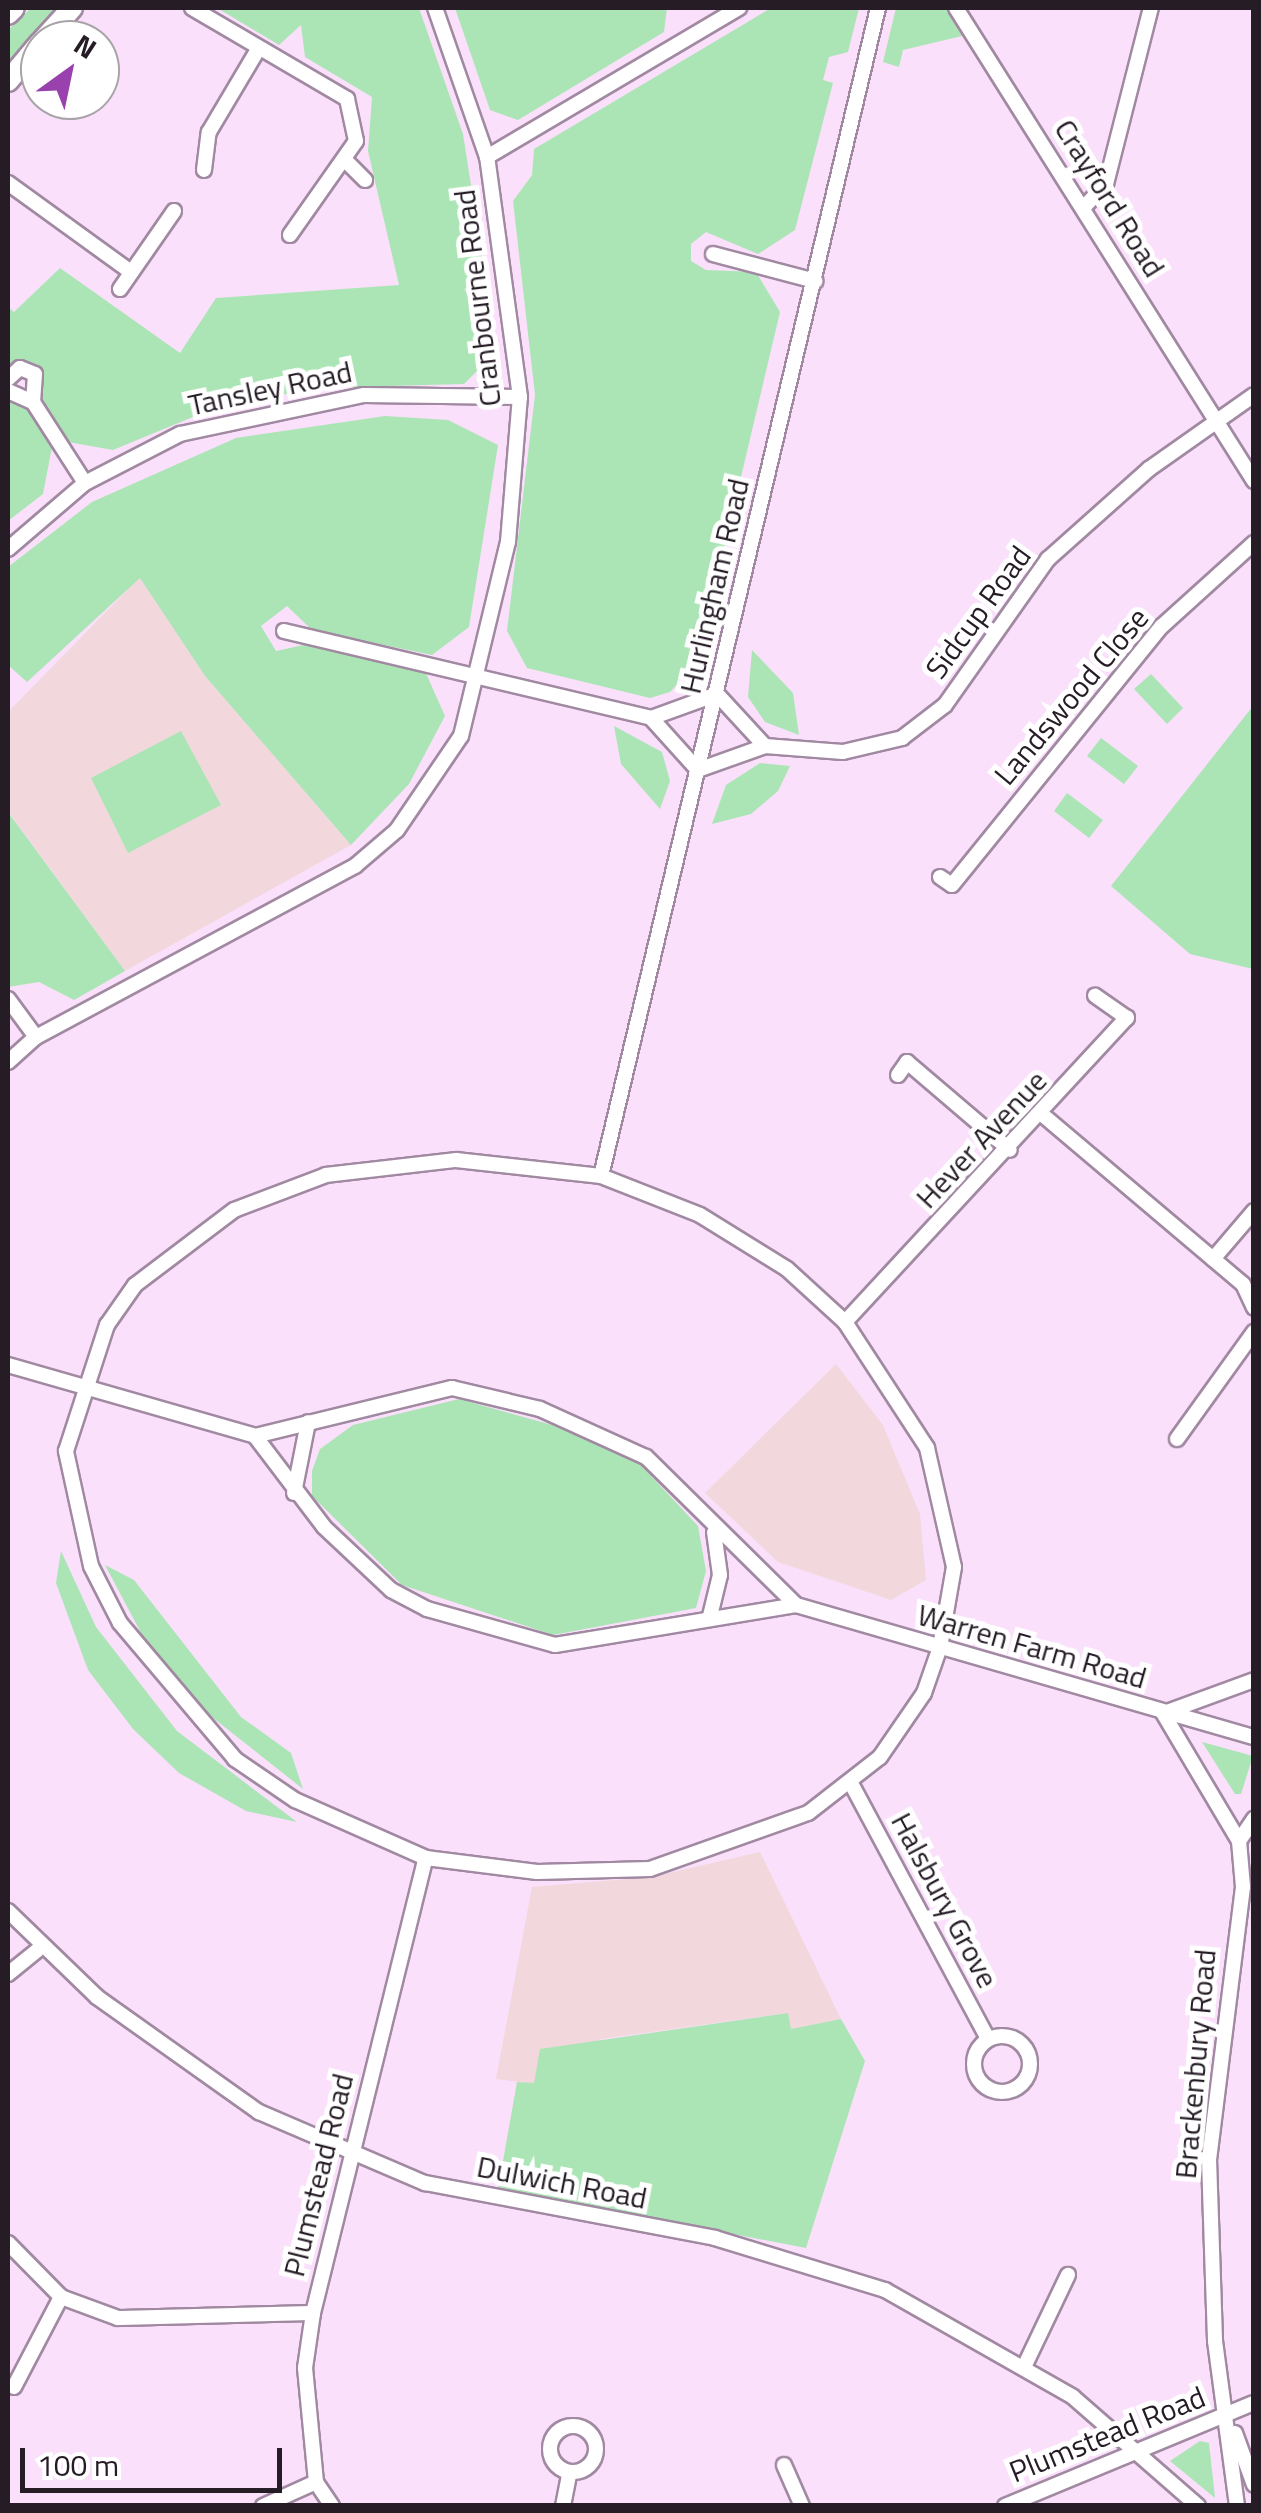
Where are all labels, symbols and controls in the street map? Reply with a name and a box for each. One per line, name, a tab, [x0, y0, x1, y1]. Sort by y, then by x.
north arrow	[20, 20, 120, 120]
text: N	[66, 23, 105, 69]
street label: Crayford Road	[1047, 113, 1173, 283]
street label: Cranbourne Road	[446, 187, 508, 409]
street label: Tansley Road	[185, 353, 355, 423]
street label: Hurlingham Road	[672, 475, 756, 697]
street label: Sidcup Road	[918, 539, 1038, 685]
street label: Landswood Close	[986, 600, 1156, 792]
street label: Hever Avenue	[908, 1063, 1054, 1215]
street label: Warren Farm Road	[913, 1596, 1151, 1696]
street label: Halsbury Grove	[884, 1806, 1006, 1994]
street label: Brackenbury Road	[1167, 1948, 1223, 2180]
street label: Plumstead Road	[275, 2070, 361, 2280]
street label: Dulwich Road	[474, 2148, 650, 2216]
street label: Plumstead Road	[1004, 2378, 1210, 2490]
scale bar	[25, 2428, 288, 2490]
text: 100 m	[37, 2442, 119, 2488]

